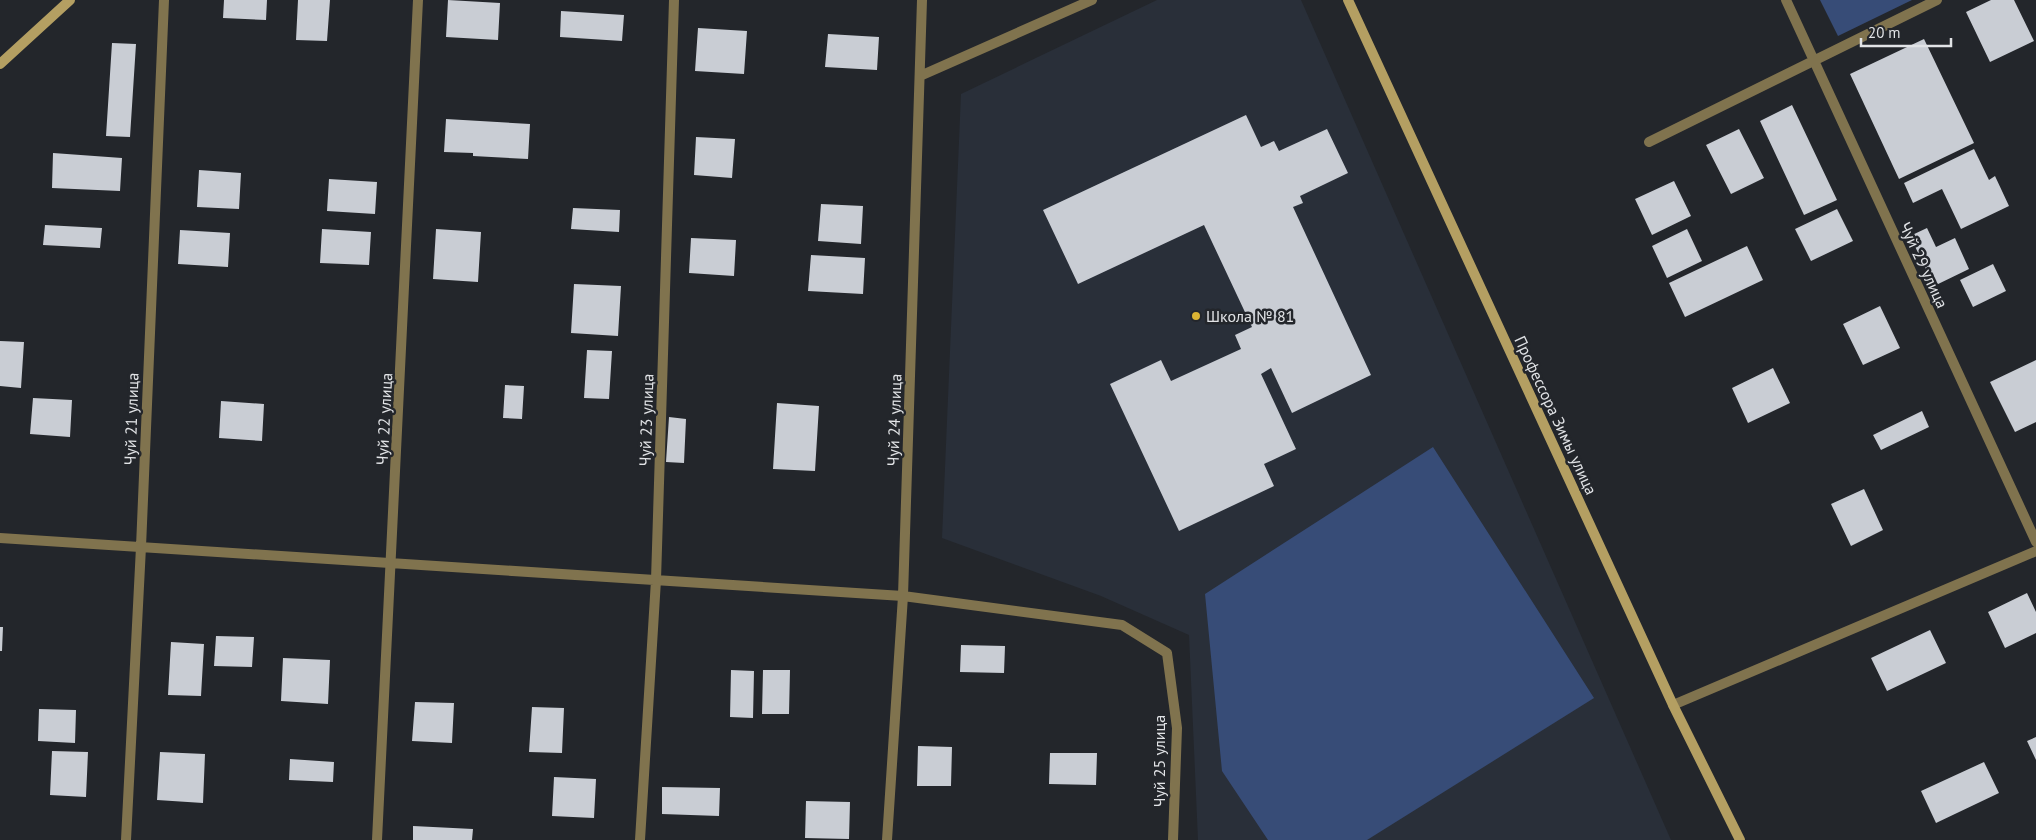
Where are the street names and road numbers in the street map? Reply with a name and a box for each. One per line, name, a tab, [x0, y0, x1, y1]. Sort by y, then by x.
street label: Чуй 29 улица	[1895, 219, 1953, 311]
street label: Профессора Зимы улица	[1510, 332, 1602, 498]
street label: Чуй 21 улица	[119, 372, 143, 466]
street label: Чуй 22 улица	[372, 372, 396, 466]
street label: Чуй 23 улица	[634, 373, 658, 467]
street label: Чуй 24 улица	[882, 373, 906, 467]
street label: Чуй 25 улица	[1149, 715, 1169, 807]

